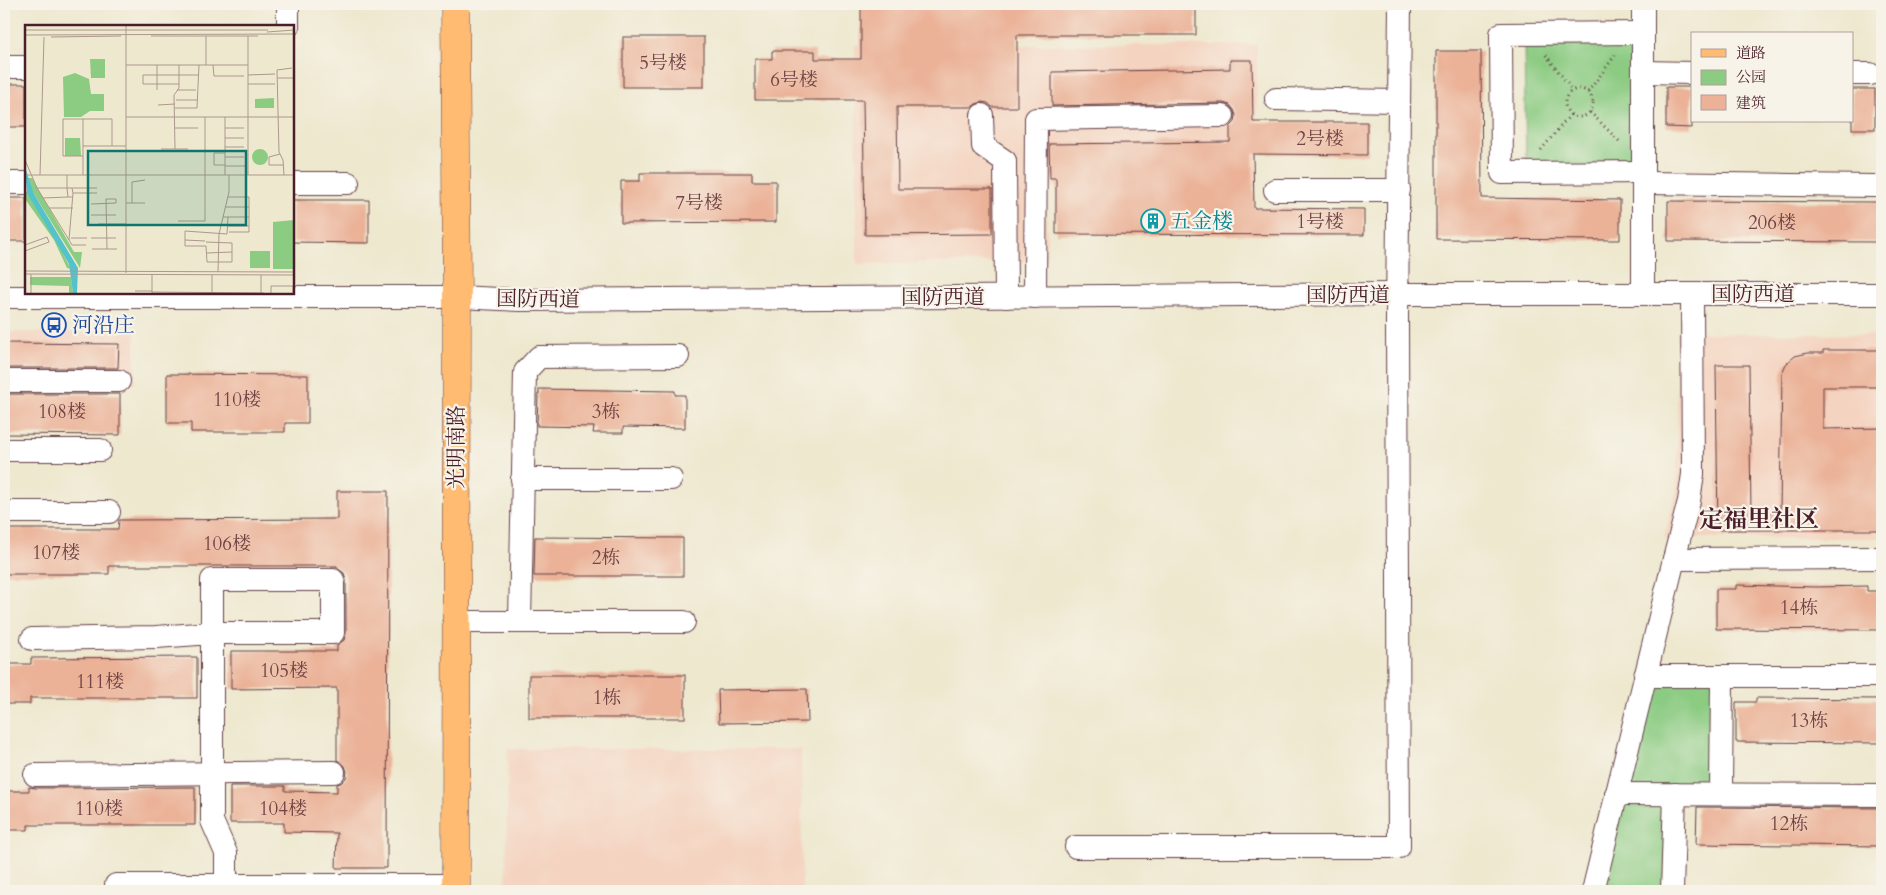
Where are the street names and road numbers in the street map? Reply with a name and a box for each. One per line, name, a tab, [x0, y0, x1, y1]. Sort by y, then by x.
street label: 国防西道	[1711, 280, 1795, 309]
street label: 国防西道	[1306, 281, 1390, 310]
street label: 国防西道	[901, 283, 985, 312]
street label: 国防西道	[496, 284, 580, 315]
street label: 光明南路	[442, 405, 471, 489]

